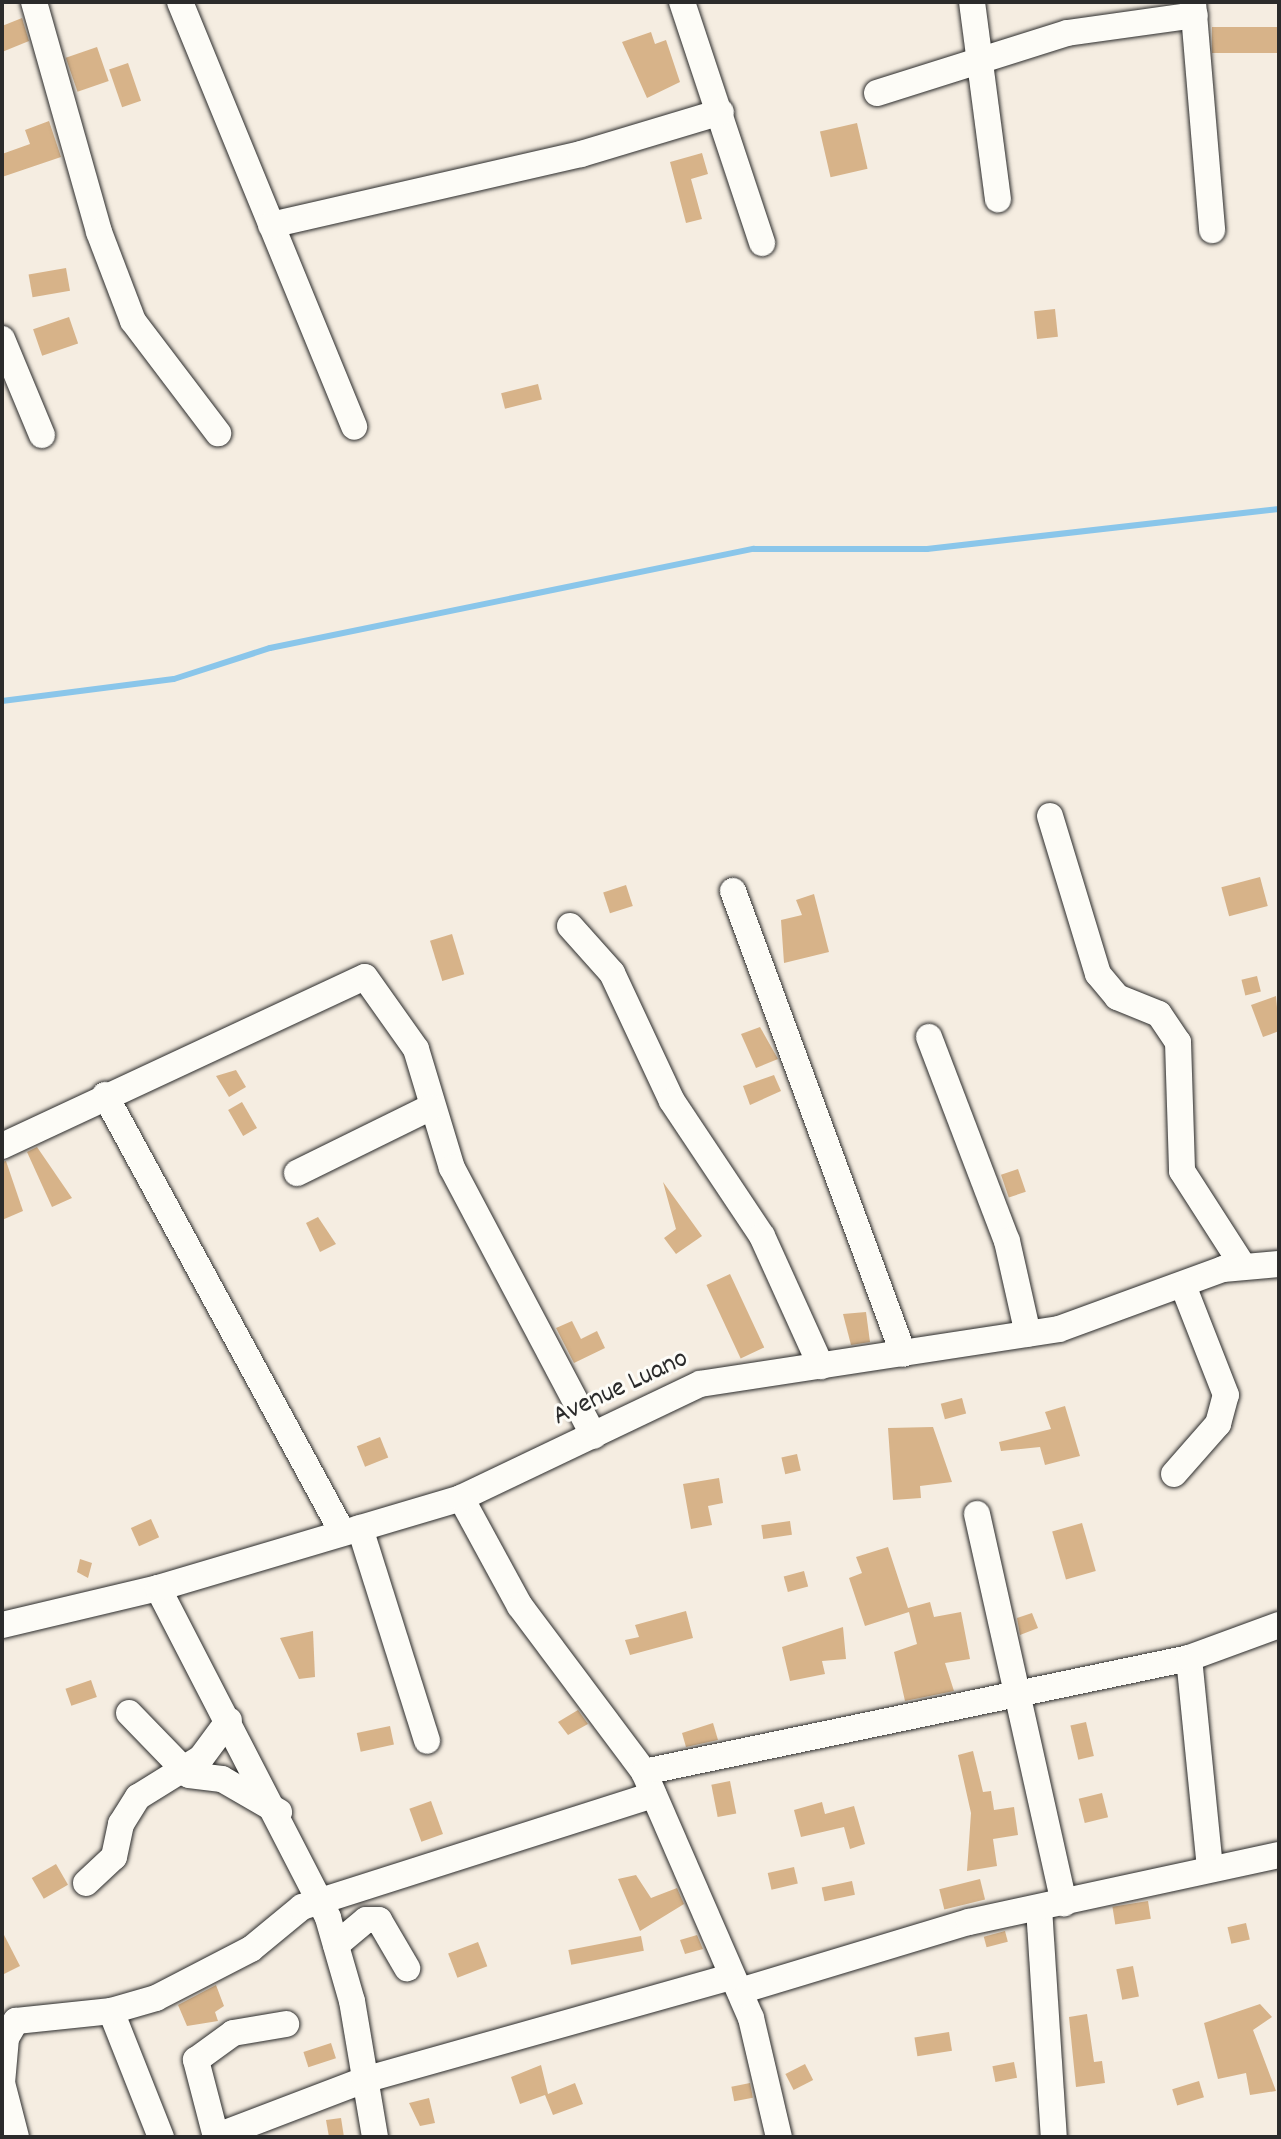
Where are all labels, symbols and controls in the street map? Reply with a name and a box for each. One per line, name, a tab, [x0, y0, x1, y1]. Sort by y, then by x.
street label: Avenue Luano	[548, 1343, 694, 1435]

